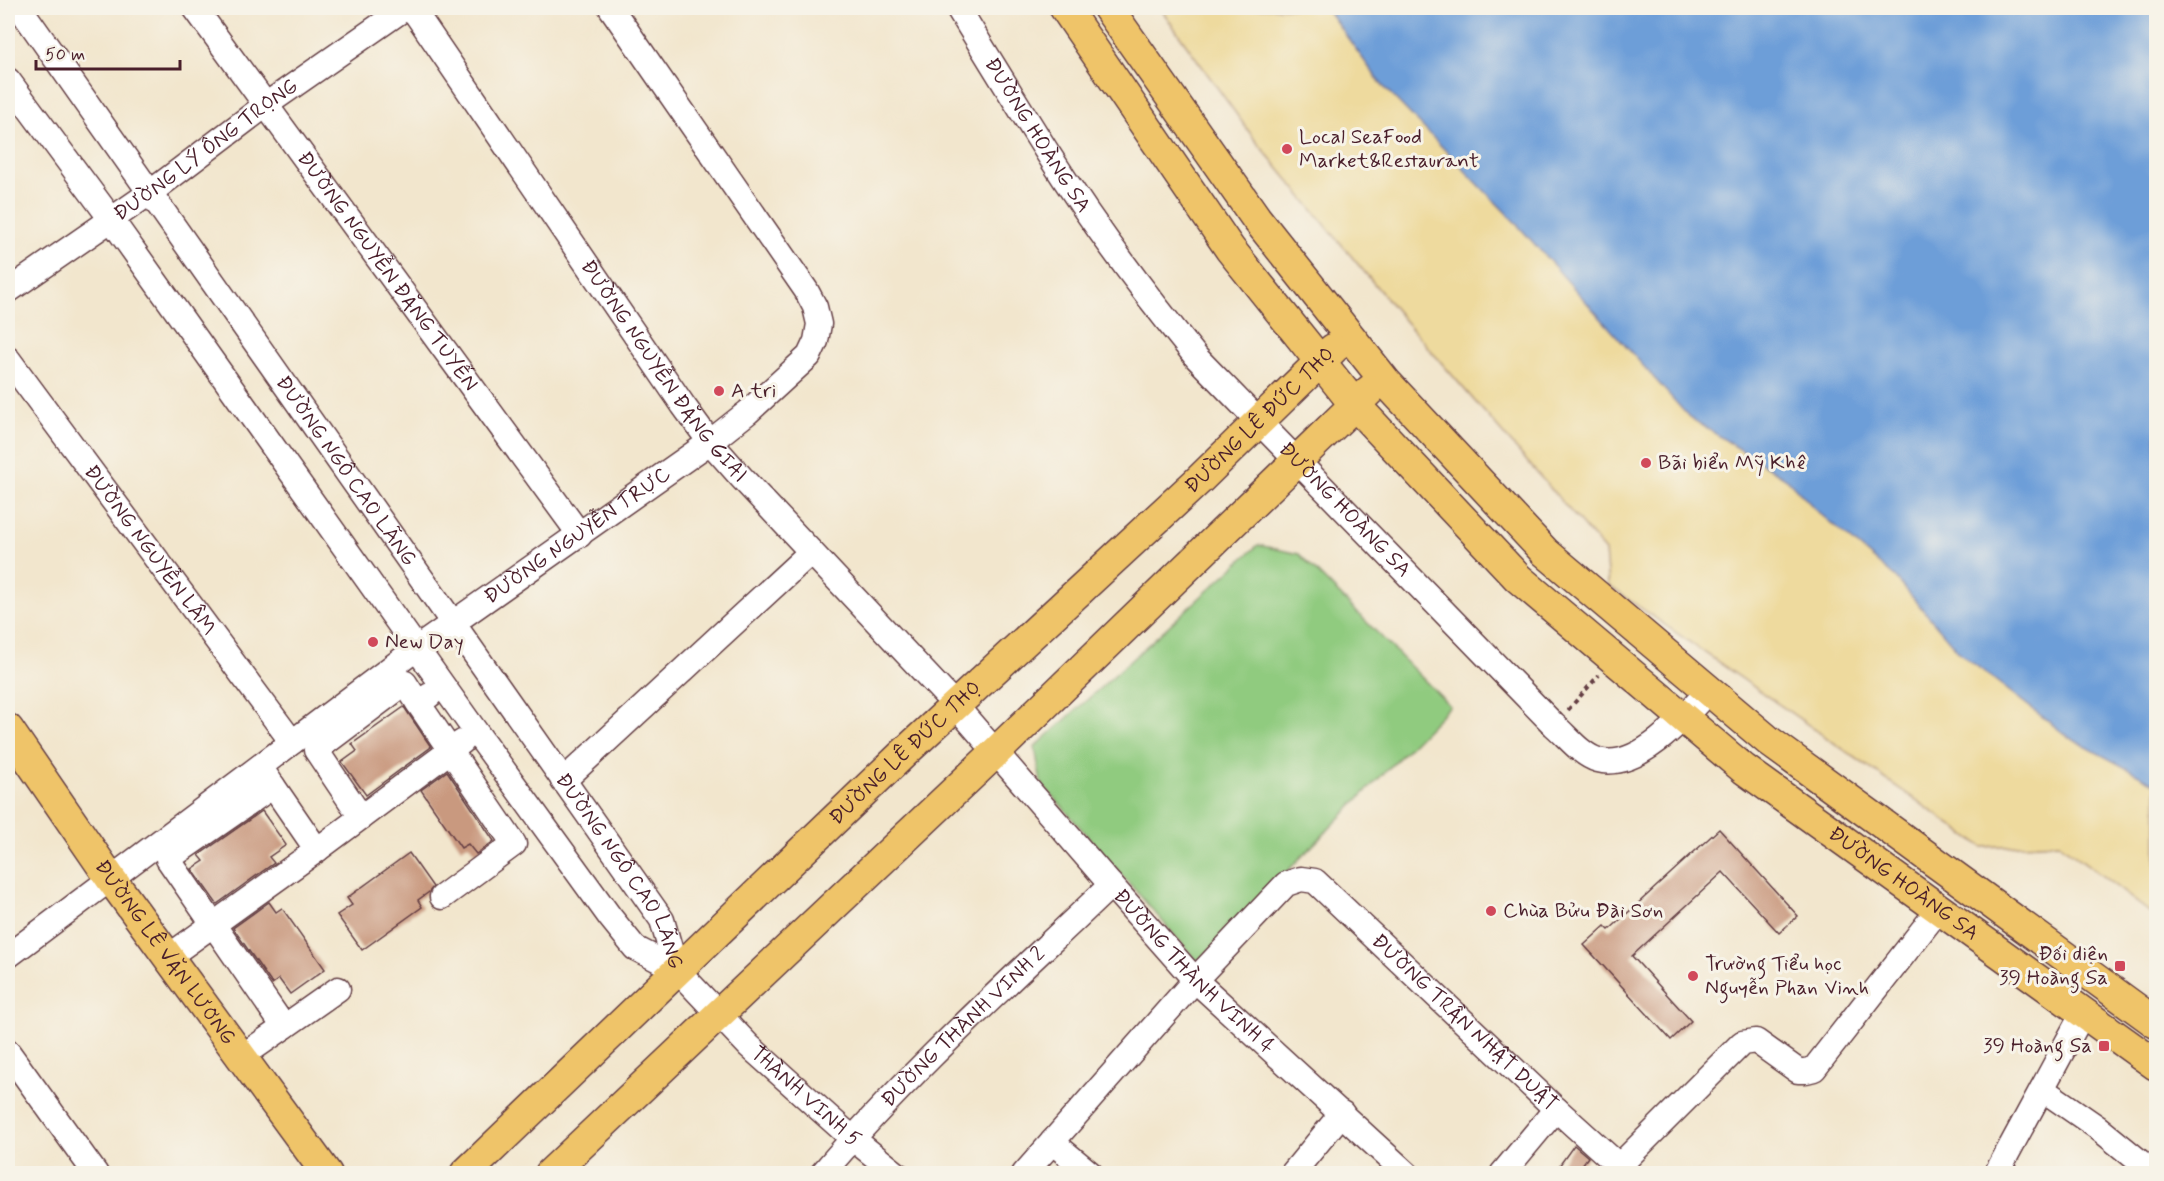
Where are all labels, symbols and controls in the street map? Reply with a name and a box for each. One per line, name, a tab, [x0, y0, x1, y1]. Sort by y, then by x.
scale bar	[36, 33, 180, 71]
text: 50 m	[45, 43, 85, 67]
street label: ĐƯỜNG HOÀNG SA	[978, 52, 1097, 218]
street label: ĐƯỜNG LÝ ÔNG TRỌNG	[108, 72, 304, 228]
place label: Local SeaFood Market&Restaurant	[1299, 123, 1479, 175]
marker: Local SeaFood Market&Restaurant	[1280, 142, 1294, 156]
street label: ĐƯỜNG NGUYỄN ĐĂNG TUYẾN	[290, 146, 484, 397]
street label: ĐƯỜNG NGUYỄN ĐĂNG GIAI	[574, 254, 753, 489]
street label: ĐƯỜNG LÊ ĐỨC THỌ	[1179, 341, 1341, 500]
street label: ĐƯỜNG NGÔ CAO LÃNG	[269, 370, 423, 572]
place label: A tri	[731, 377, 776, 405]
marker: A tri	[712, 384, 726, 398]
street label: ĐƯỜNG HOÀNG SA	[1272, 436, 1417, 584]
place label: Bãi biển Mỹ Khê	[1658, 449, 1806, 477]
marker: Bãi biển Mỹ Khê	[1639, 456, 1653, 470]
street label: ĐƯỜNG NGUYỄN LÂM	[77, 459, 222, 641]
street label: ĐƯỜNG NGUYỄN TRỰC	[479, 460, 676, 611]
place label: New Day	[385, 628, 464, 656]
marker: New Day	[366, 635, 380, 649]
street label: ĐƯỜNG LÊ ĐỨC THỌ	[823, 675, 987, 831]
street label: ĐƯỜNG NGÔ CAO LÃNG	[549, 767, 689, 972]
street label: ĐƯỜNG HOÀNG SA	[1823, 820, 1984, 947]
street label: ĐƯỜNG LÊ VĂN LƯƠNG	[88, 854, 242, 1051]
street label: ĐƯỜNG THÀNH VINH 4	[1107, 883, 1281, 1060]
place label: Chùa Bửu Đài Sơn	[1503, 897, 1663, 925]
marker: Chùa Bửu Đài Sơn	[1484, 904, 1498, 918]
street label: ĐƯỜNG TRẦN NHẬT DUẬT	[1365, 928, 1564, 1118]
street label: ĐƯỜNG THÀNH VINH 2	[875, 940, 1051, 1113]
place label: Đối diện 39 Hoàng Sa	[1999, 940, 2108, 994]
place label: Trường Tiểu học Nguyễn Phan Vinh	[1705, 950, 1869, 1004]
marker: Đối diện 39 Hoàng Sa	[2113, 959, 2127, 973]
marker: Trường Tiểu học Nguyễn Phan Vinh	[1686, 969, 1700, 983]
place label: 39 Hoàng Sa	[1983, 1032, 2092, 1062]
marker: 39 Hoàng Sa	[2097, 1039, 2111, 1053]
street label: THÀNH VINH 5	[744, 1040, 867, 1154]

